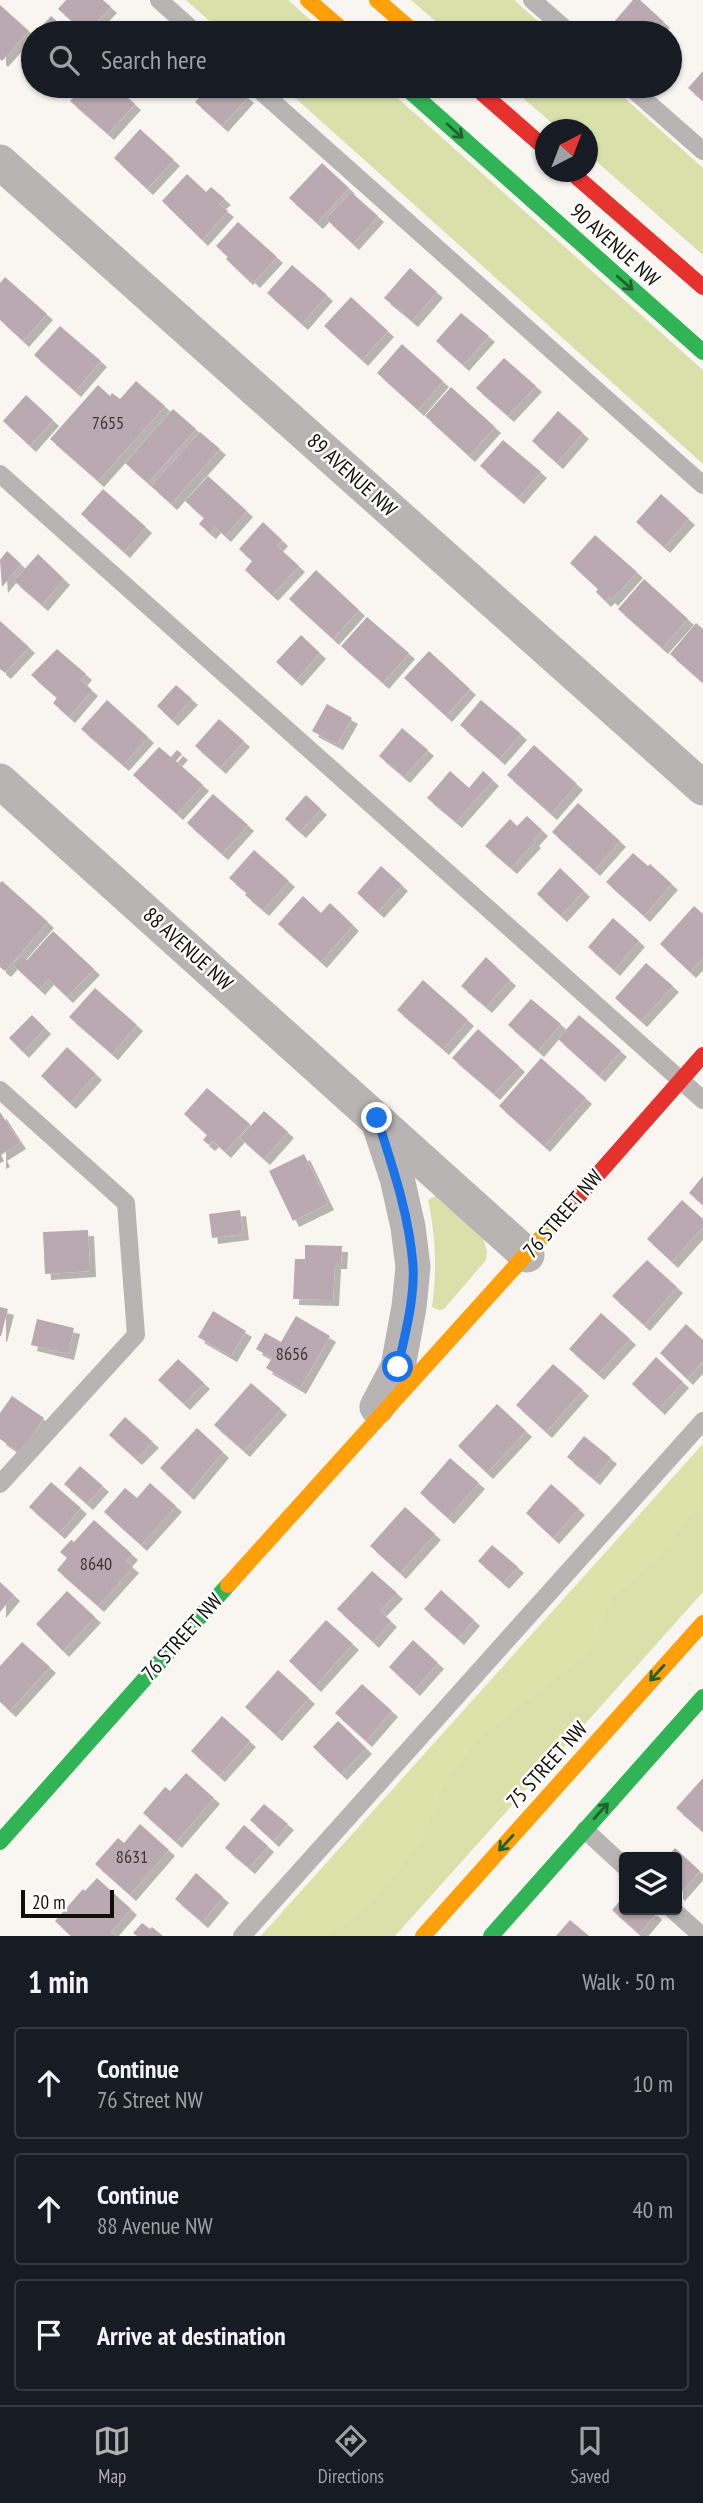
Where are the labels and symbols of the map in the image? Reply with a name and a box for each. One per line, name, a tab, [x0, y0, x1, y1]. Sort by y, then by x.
north arrow	[535, 119, 598, 182]
one-way arrow	[446, 123, 464, 139]
street label: 90 AVENUE NW	[565, 197, 666, 292]
one-way arrow	[616, 274, 633, 291]
house number: 7655	[92, 411, 124, 434]
street label: 89 AVENUE NW	[302, 427, 403, 522]
street label: 88 AVENUE NW	[138, 901, 239, 996]
route end	[361, 1102, 392, 1133]
street label: 76 STREET NW	[517, 1164, 608, 1263]
house number: 8656	[276, 1342, 308, 1365]
route start	[382, 1351, 413, 1382]
house number: 8640	[80, 1552, 112, 1575]
street label: 76 STREET NW	[135, 1587, 228, 1686]
one-way arrow	[649, 1664, 666, 1681]
street label: 75 STREET NW	[500, 1715, 593, 1814]
one-way arrow	[593, 1803, 609, 1821]
one-way arrow	[498, 1834, 514, 1852]
house number: 8631	[116, 1845, 148, 1868]
scale bar	[21, 1887, 114, 1919]

